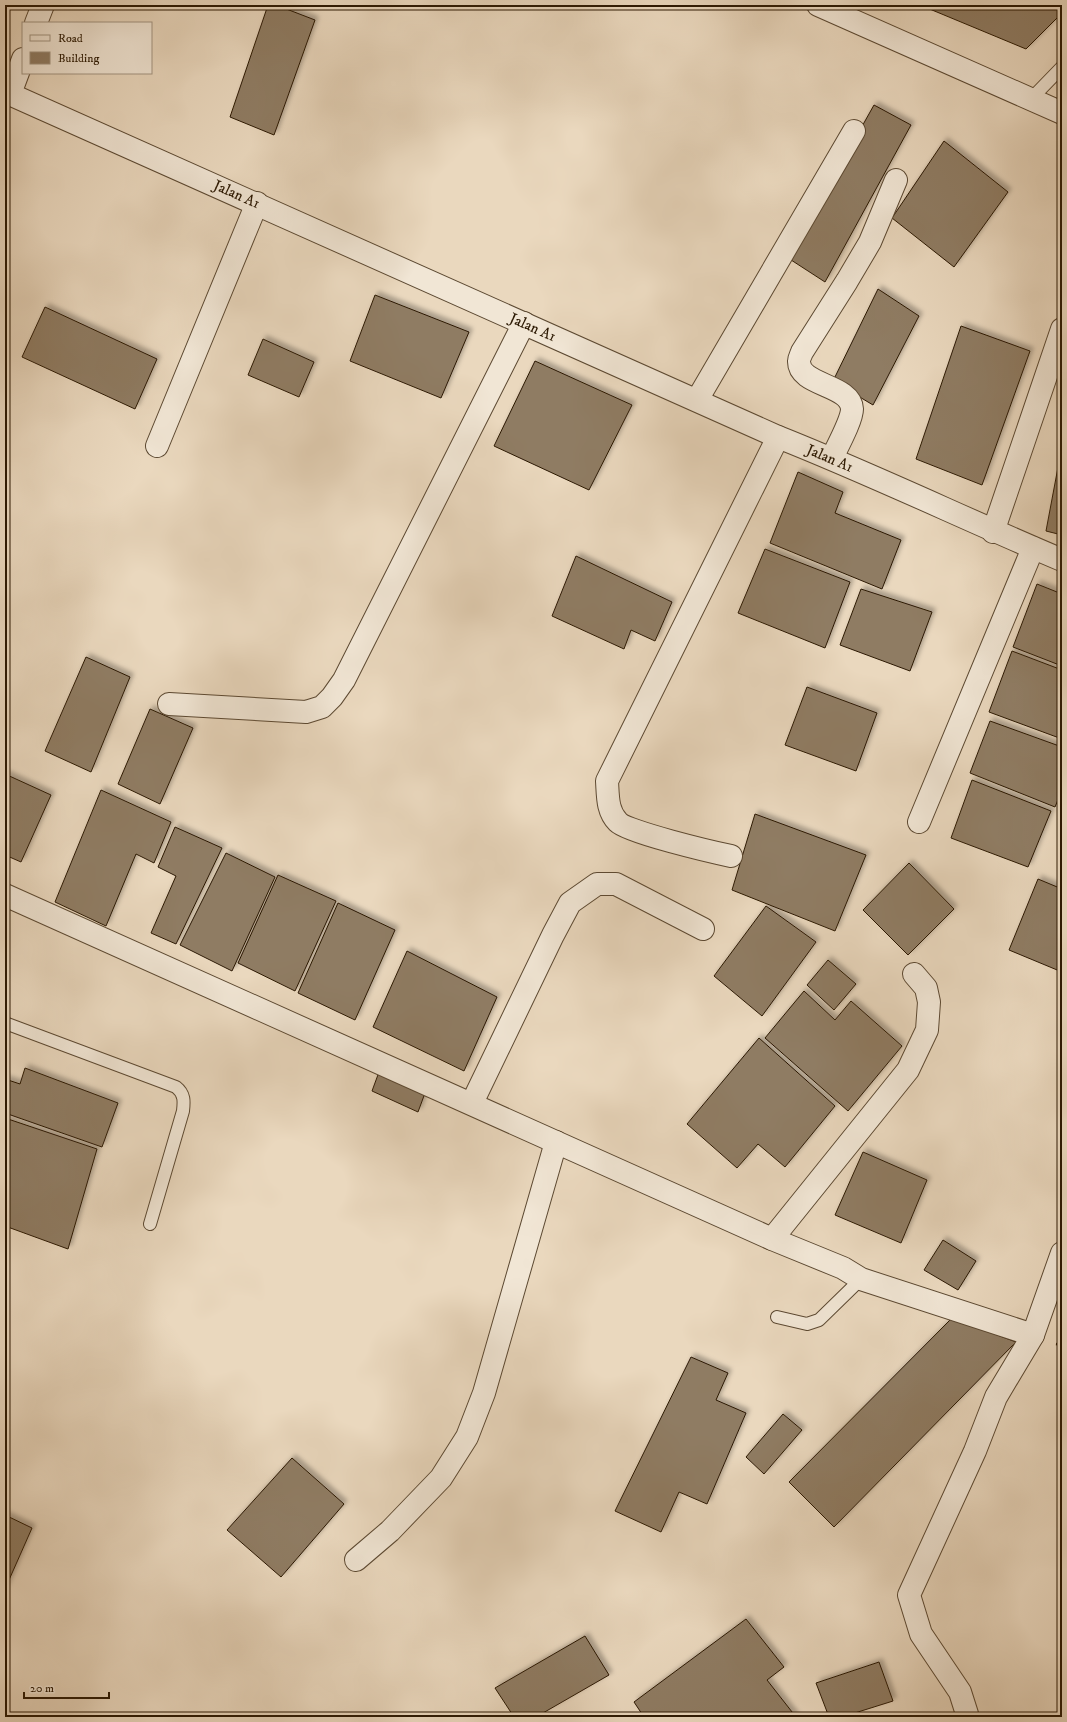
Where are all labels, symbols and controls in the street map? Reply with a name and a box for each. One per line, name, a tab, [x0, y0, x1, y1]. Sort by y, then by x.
legend	[22, 22, 152, 74]
text: Road	[58, 31, 83, 46]
text: Building	[58, 51, 99, 66]
street label: Jalan A1	[209, 175, 263, 213]
street label: Jalan A1	[505, 308, 559, 346]
street label: Jalan A1	[802, 439, 856, 477]
scale bar	[24, 1674, 109, 1700]
text: 20 m	[30, 1681, 54, 1696]

